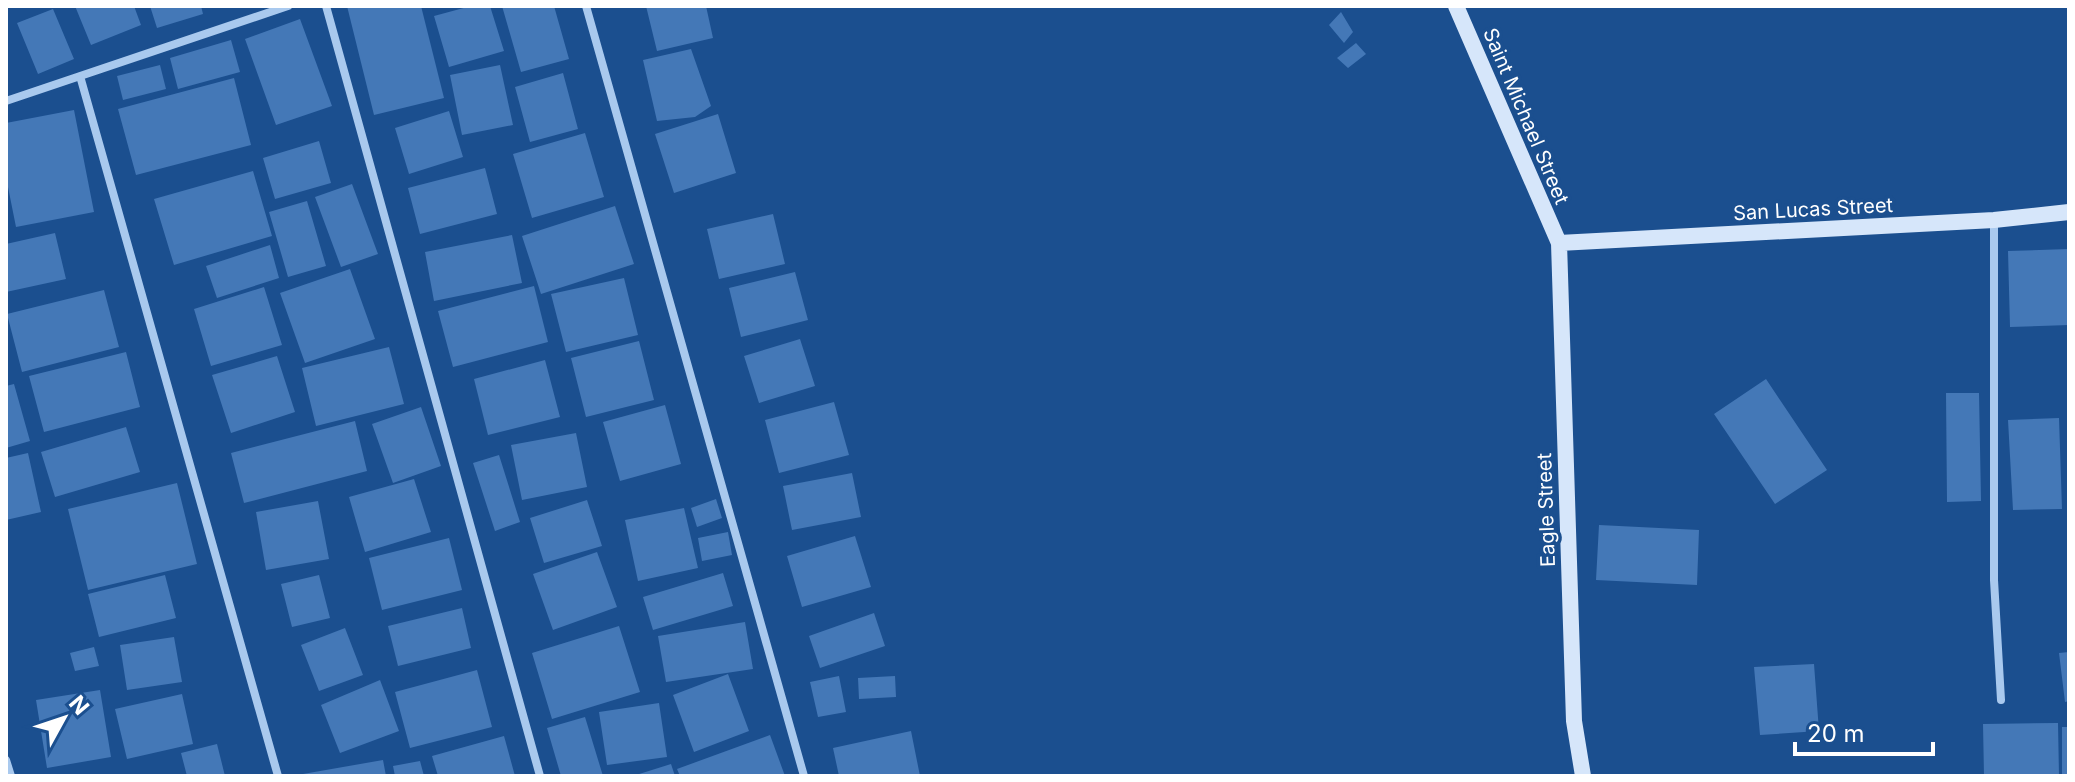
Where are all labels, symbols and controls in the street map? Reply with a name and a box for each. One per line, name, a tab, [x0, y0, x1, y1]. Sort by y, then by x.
street label: Saint Michael Street	[1478, 24, 1574, 208]
street label: San Lucas Street	[1732, 193, 1894, 225]
street label: Eagle Street	[1532, 452, 1560, 567]
north arrow	[24, 678, 104, 758]
text: N	[64, 690, 95, 720]
scale bar	[1795, 706, 1933, 756]
text: 20 m	[1807, 719, 1865, 748]

